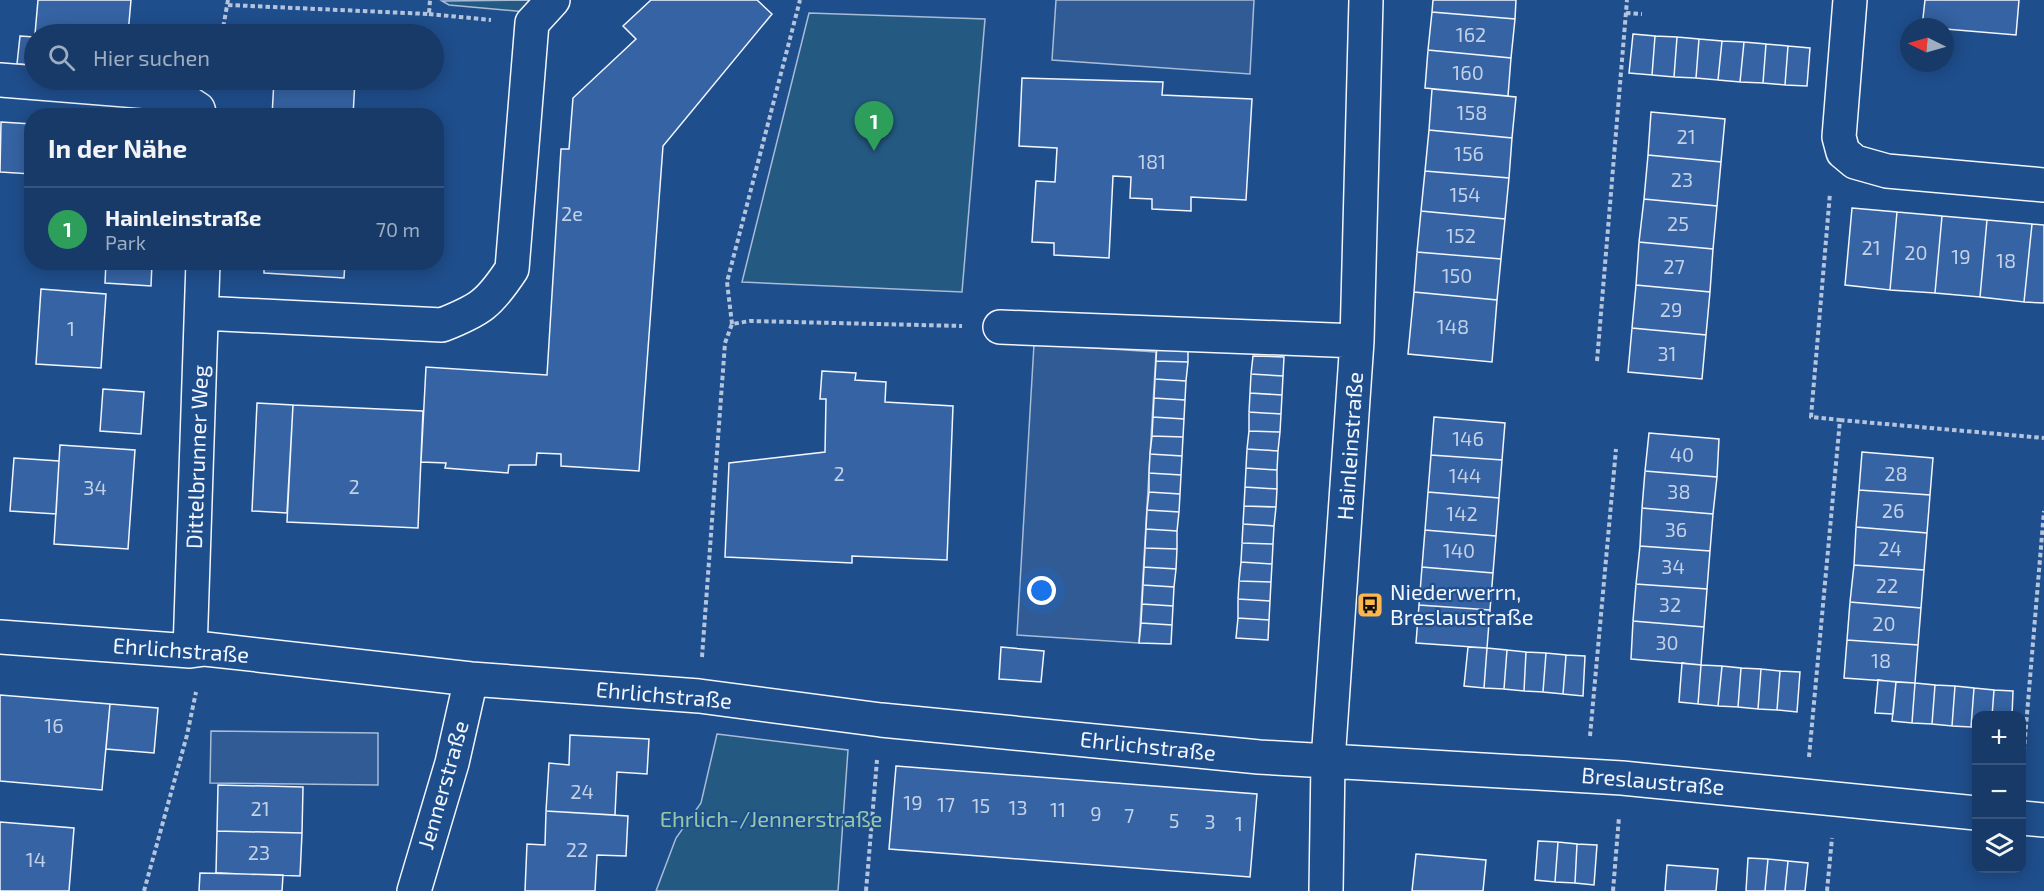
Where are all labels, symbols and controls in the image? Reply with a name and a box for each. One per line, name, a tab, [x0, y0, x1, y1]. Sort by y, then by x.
north arrow	[1900, 18, 1954, 72]
house number: 162	[1456, 22, 1486, 46]
search box	[24, 24, 444, 90]
icon: search	[45, 41, 78, 74]
text: Hier suchen	[93, 44, 210, 70]
house number: 160	[1452, 60, 1484, 84]
house number: 158	[1457, 100, 1487, 124]
pin: 1	[854, 102, 894, 151]
house number: 21	[1676, 124, 1696, 148]
text: In der Nähe	[48, 132, 187, 163]
house number: 156	[1454, 141, 1484, 165]
house number: 181	[1138, 149, 1166, 173]
house number: 23	[1671, 167, 1693, 191]
house number: 154	[1450, 182, 1480, 206]
house number: 2e	[561, 201, 583, 225]
text: Hainleinstraße	[105, 204, 262, 230]
house number: 25	[1667, 211, 1689, 235]
text: 1	[63, 217, 72, 241]
text: 70 m	[376, 217, 420, 241]
house number: 152	[1446, 223, 1476, 247]
text: Park	[105, 230, 146, 254]
house number: 21	[1861, 235, 1881, 259]
house number: 20	[1904, 240, 1928, 264]
house number: 19	[1951, 244, 1971, 268]
house number: 18	[1996, 248, 2016, 272]
house number: 27	[1663, 254, 1685, 278]
house number: 150	[1442, 263, 1472, 287]
house number: 29	[1660, 297, 1682, 321]
house number: 148	[1437, 314, 1469, 338]
house number: 1	[67, 316, 75, 340]
house number: 31	[1657, 341, 1677, 365]
street label: Dittelbrunner Weg	[180, 365, 212, 549]
street label: Hainleinstraße	[1331, 371, 1367, 521]
house number: 146	[1452, 426, 1484, 450]
house number: 40	[1670, 442, 1694, 466]
house number: 2	[833, 461, 845, 485]
house number: 28	[1884, 461, 1908, 485]
house number: 144	[1449, 463, 1481, 487]
house number: 2	[348, 474, 360, 498]
house number: 34	[83, 475, 107, 499]
house number: 38	[1667, 479, 1691, 503]
house number: 26	[1882, 498, 1904, 522]
house number: 142	[1446, 501, 1478, 525]
house number: 36	[1665, 517, 1687, 541]
house number: 24	[1878, 536, 1902, 560]
house number: 140	[1443, 538, 1475, 562]
house number: 34	[1661, 554, 1685, 578]
house number: 22	[1876, 573, 1898, 597]
your location	[1027, 576, 1056, 605]
place label: Niederwerrn, Breslaustraße	[1390, 578, 1533, 629]
bus stop icon: Niederwerrn, Breslaustraße	[1355, 590, 1385, 620]
house number: 32	[1659, 592, 1681, 616]
house number: 20	[1872, 611, 1896, 635]
house number: 30	[1655, 630, 1679, 654]
street label: Ehrlichstraße	[112, 631, 250, 667]
house number: 18	[1871, 648, 1891, 672]
street label: Ehrlichstraße	[595, 675, 733, 713]
map controls	[1972, 711, 2026, 873]
button: +	[1972, 711, 2026, 765]
house number: 16	[44, 713, 64, 737]
street label: Jennerstraße	[411, 717, 473, 852]
street label: Ehrlichstraße	[1079, 725, 1217, 765]
street label: Breslaustraße	[1581, 761, 1726, 799]
button: −	[1972, 765, 2026, 819]
house number: 24	[570, 779, 594, 803]
house number: 19	[903, 790, 923, 814]
house number: 17	[937, 792, 955, 816]
house number: 15	[972, 793, 990, 817]
house number: 13	[1008, 795, 1028, 819]
house number: 21	[250, 796, 270, 820]
house number: 11	[1050, 797, 1066, 821]
house number: 9	[1090, 801, 1102, 825]
house number: 7	[1124, 803, 1134, 827]
park label: Ehrlich-/Jennerstraße	[660, 805, 882, 831]
house number: 5	[1169, 808, 1179, 832]
house number: 3	[1204, 809, 1216, 833]
house number: 1	[1235, 811, 1243, 835]
button: layers	[1972, 819, 2026, 873]
house number: 22	[566, 837, 588, 861]
house number: 23	[248, 840, 270, 864]
house number: 14	[26, 847, 46, 871]

